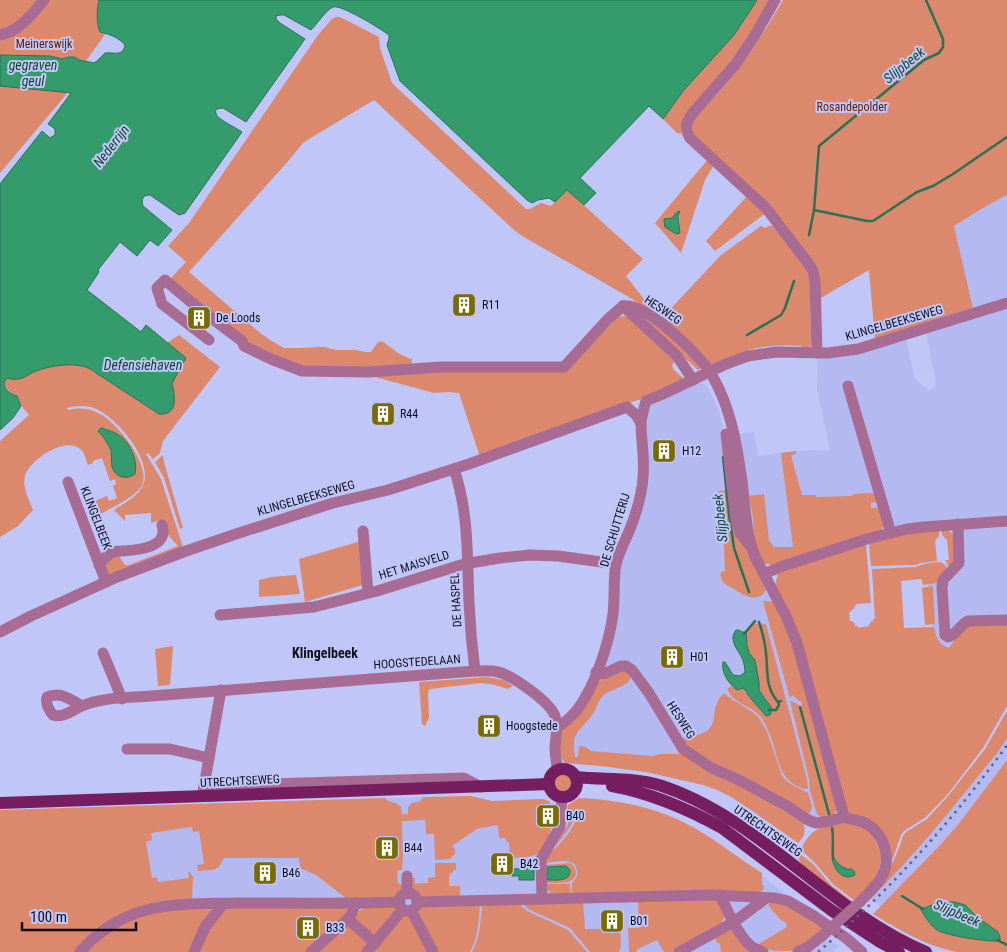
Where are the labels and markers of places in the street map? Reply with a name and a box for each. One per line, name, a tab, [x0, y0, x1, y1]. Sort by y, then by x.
building icon: R11	[451, 292, 477, 318]
place label: R11	[482, 298, 500, 312]
building icon: De Loods	[186, 305, 212, 331]
place label: De Loods	[216, 311, 260, 325]
building icon: R44	[370, 401, 396, 427]
place label: R44	[400, 407, 418, 421]
building icon: H12	[651, 438, 677, 464]
place label: H12	[682, 444, 701, 458]
building icon: H01	[659, 644, 685, 670]
place label: H01	[690, 650, 709, 664]
building icon: Hoogstede	[476, 713, 502, 739]
place label: Hoogstede	[506, 719, 558, 733]
building icon: B40	[535, 803, 561, 829]
place label: B40	[566, 809, 584, 823]
building icon: B44	[374, 835, 400, 861]
place label: B44	[404, 841, 422, 855]
building icon: B42	[489, 851, 515, 877]
place label: B42	[520, 857, 538, 871]
building icon: B46	[252, 860, 278, 886]
place label: B46	[282, 866, 300, 880]
building icon: B01	[599, 908, 625, 934]
place label: B01	[630, 914, 648, 928]
building icon: B33	[295, 915, 321, 941]
place label: B33	[326, 921, 344, 935]

